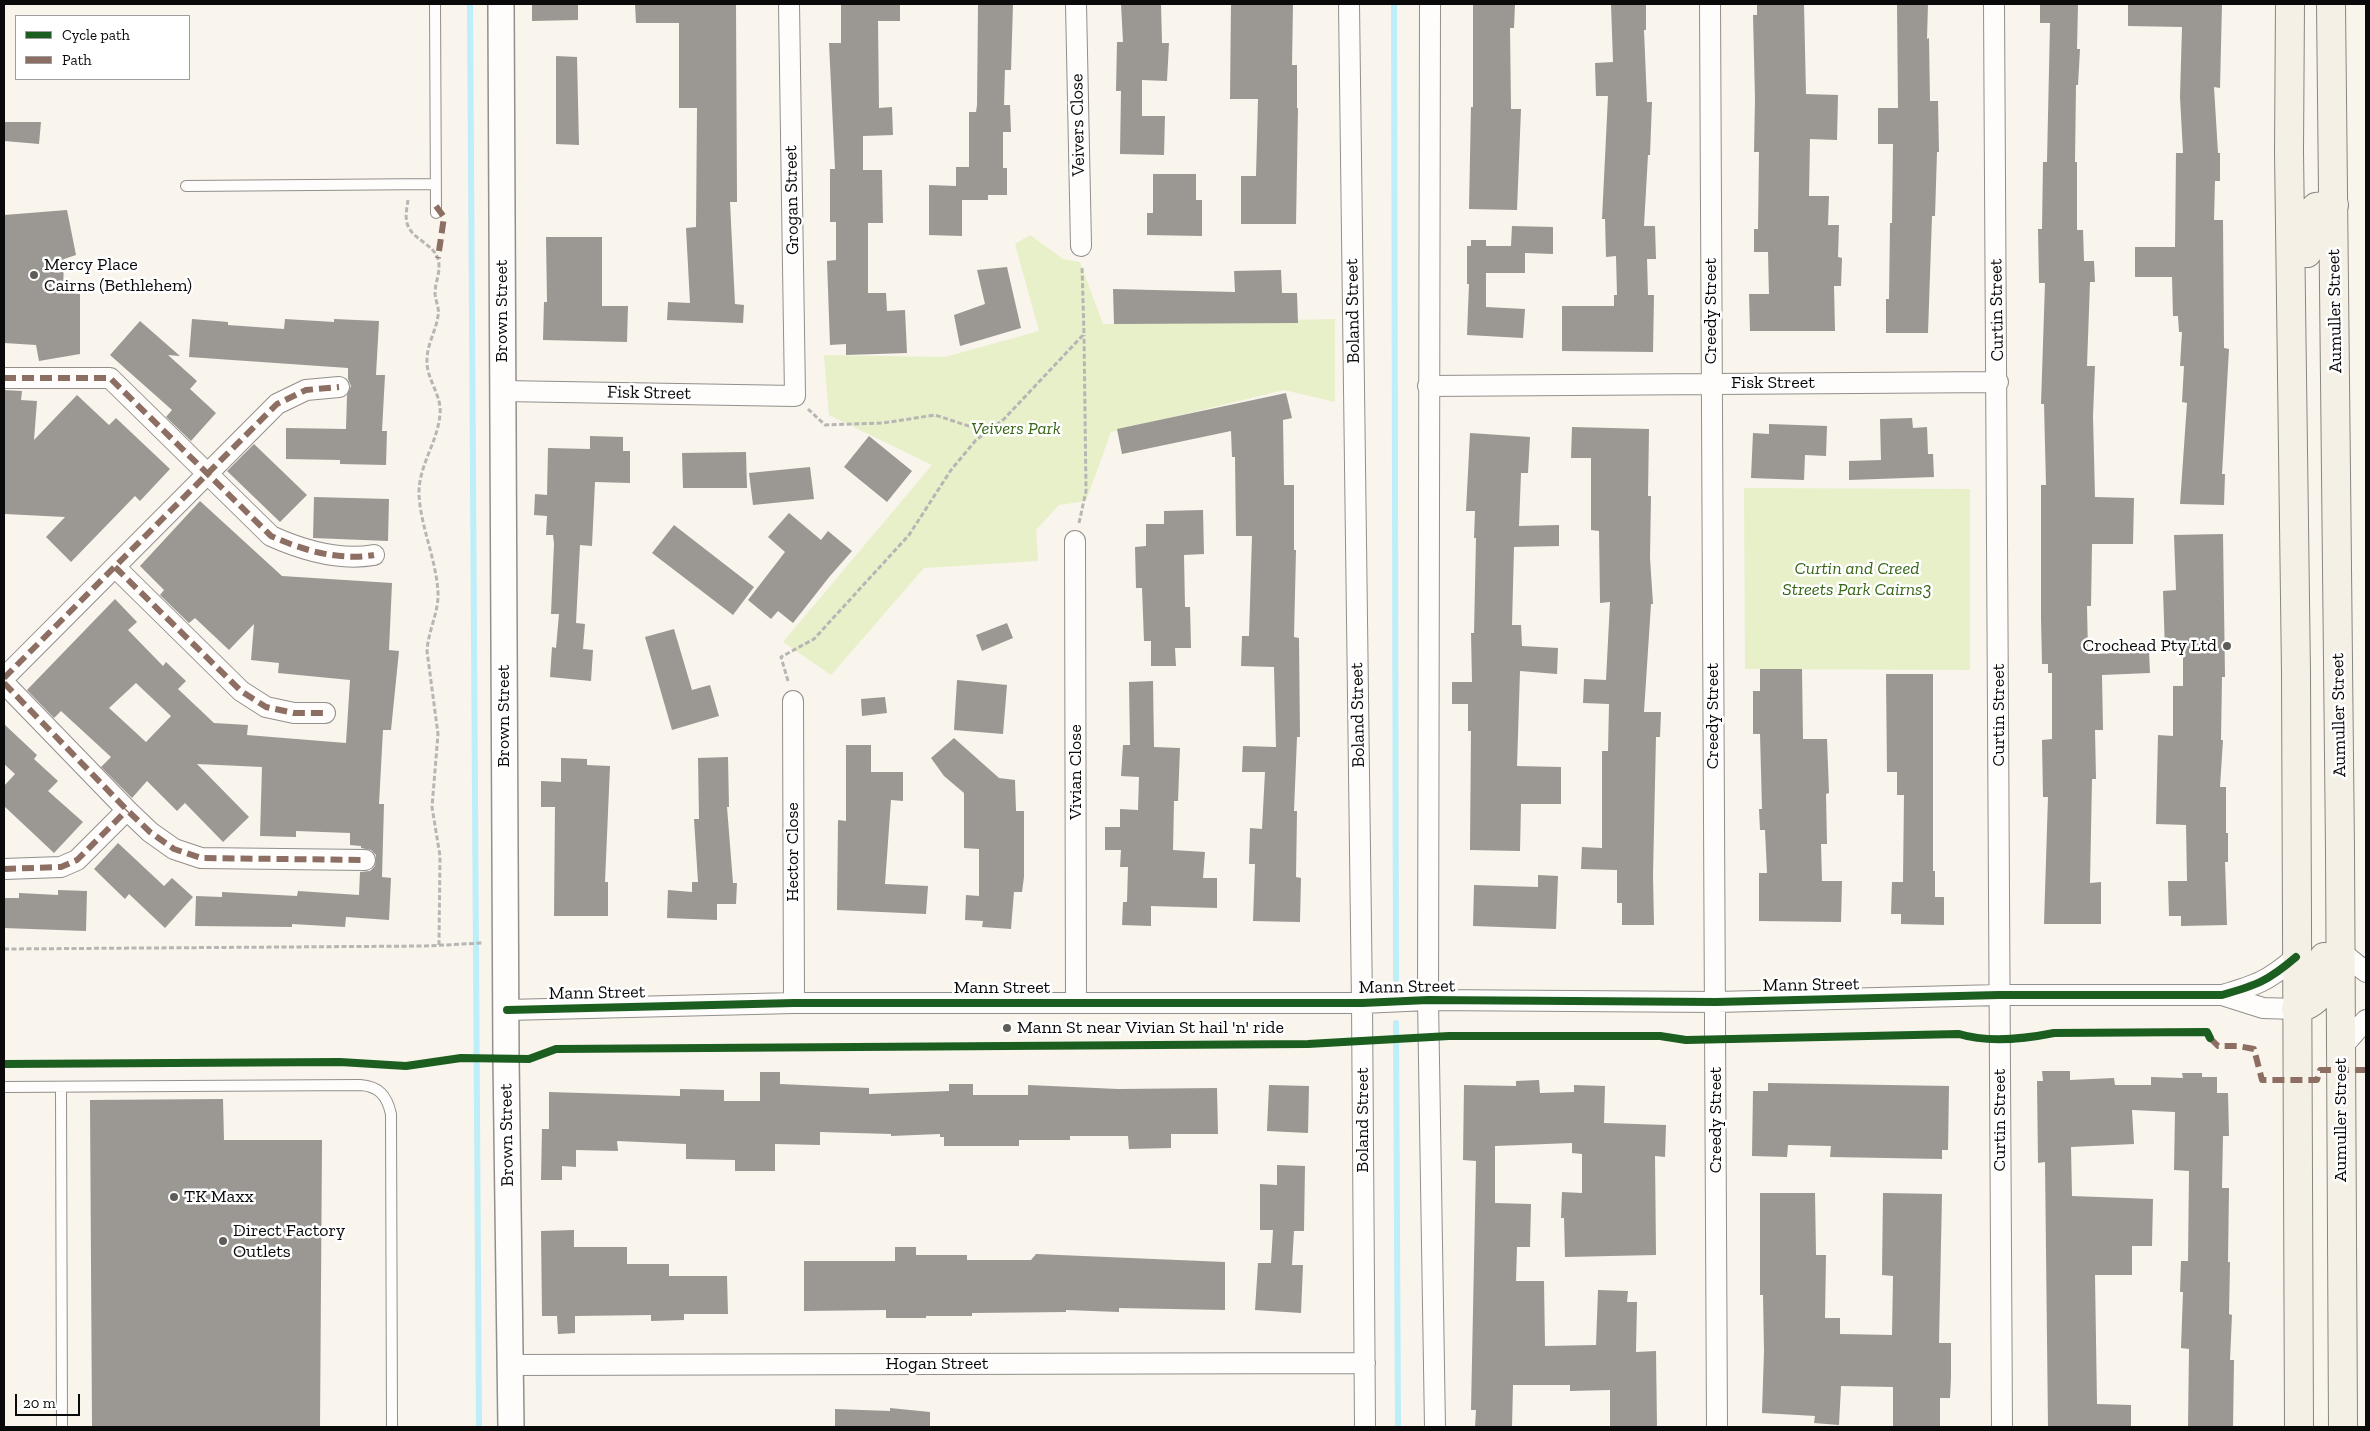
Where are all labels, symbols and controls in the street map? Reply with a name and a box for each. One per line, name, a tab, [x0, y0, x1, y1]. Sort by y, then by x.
legend	[15, 15, 190, 80]
text: Cycle path	[62, 26, 130, 44]
text: Path	[62, 51, 92, 69]
street label: Veivers Close	[1066, 74, 1090, 176]
street label: Grogan Street	[780, 145, 804, 255]
street label: Aumuller Street	[2323, 249, 2347, 373]
place label: Mercy Place Cairns (Bethlehem)	[44, 254, 192, 296]
street label: Boland Street	[1341, 258, 1365, 364]
street label: Creedy Street	[1700, 258, 1722, 364]
street label: Curtin Street	[1985, 258, 2009, 362]
street label: Brown Street	[491, 259, 513, 363]
marker: Mercy Place Cairns (Bethlehem)	[28, 269, 40, 281]
street label: Fisk Street	[1731, 372, 1815, 394]
street label: Fisk Street	[607, 381, 691, 405]
park label: Veivers Park	[971, 418, 1061, 440]
park label: Curtin and Creed Streets Park Cairns3	[1782, 558, 1932, 600]
place label: Crochead Pty Ltd	[2083, 635, 2217, 657]
marker: Crochead Pty Ltd	[2221, 640, 2233, 652]
street label: Aumuller Street	[2327, 653, 2351, 777]
street label: Boland Street	[1346, 662, 1370, 768]
street label: Creedy Street	[1702, 663, 1724, 769]
street label: Brown Street	[493, 664, 515, 768]
street label: Curtin Street	[1988, 664, 2010, 766]
street label: Vivian Close	[1065, 724, 1087, 820]
street label: Hector Close	[782, 802, 804, 902]
street label: Mann Street	[1763, 973, 1859, 997]
street label: Mann Street	[1359, 975, 1455, 999]
street label: Mann Street	[954, 977, 1050, 999]
street label: Mann Street	[549, 981, 645, 1005]
place label: Mann St near Vivian St hail 'n' ride	[1017, 1017, 1284, 1039]
marker: Mann St near Vivian St hail 'n' ride	[1001, 1022, 1013, 1034]
street label: Aumuller Street	[2330, 1058, 2352, 1182]
street label: Boland Street	[1352, 1067, 1374, 1173]
street label: Creedy Street	[1705, 1067, 1727, 1173]
street label: Curtin Street	[1989, 1069, 2011, 1171]
street label: Brown Street	[495, 1083, 519, 1187]
place label: TK Maxx	[184, 1186, 254, 1208]
marker: TK Maxx	[168, 1191, 180, 1203]
place label: Direct Factory Outlets	[233, 1220, 345, 1262]
marker: Direct Factory Outlets	[217, 1235, 229, 1247]
street label: Hogan Street	[886, 1353, 988, 1375]
scale bar	[18, 1384, 82, 1416]
text: 20 m	[23, 1394, 56, 1412]

